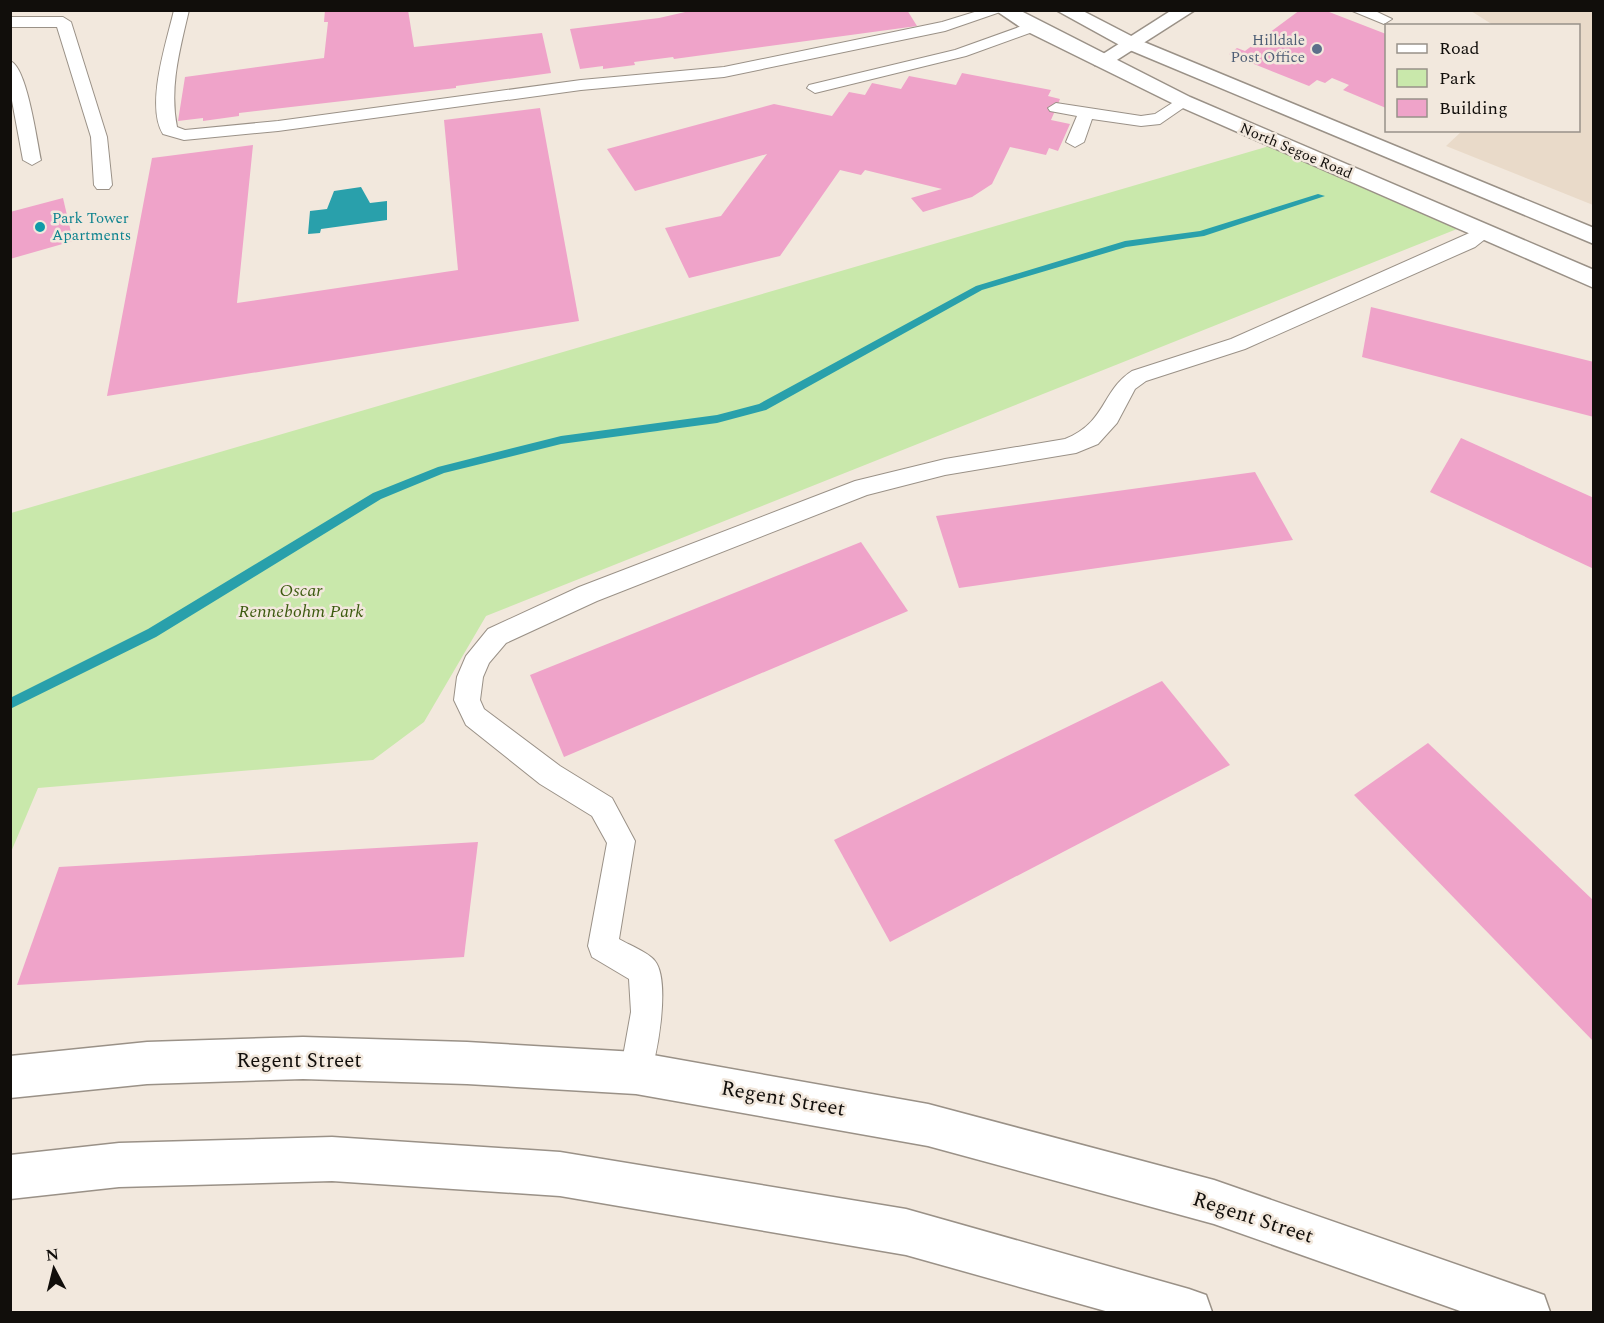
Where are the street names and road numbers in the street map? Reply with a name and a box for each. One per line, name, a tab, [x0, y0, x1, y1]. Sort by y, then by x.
street label: North Segoe Road	[1236, 117, 1356, 185]
street label: Regent Street	[236, 1045, 362, 1077]
street label: Regent Street	[718, 1072, 848, 1126]
street label: Regent Street	[1188, 1183, 1318, 1253]

